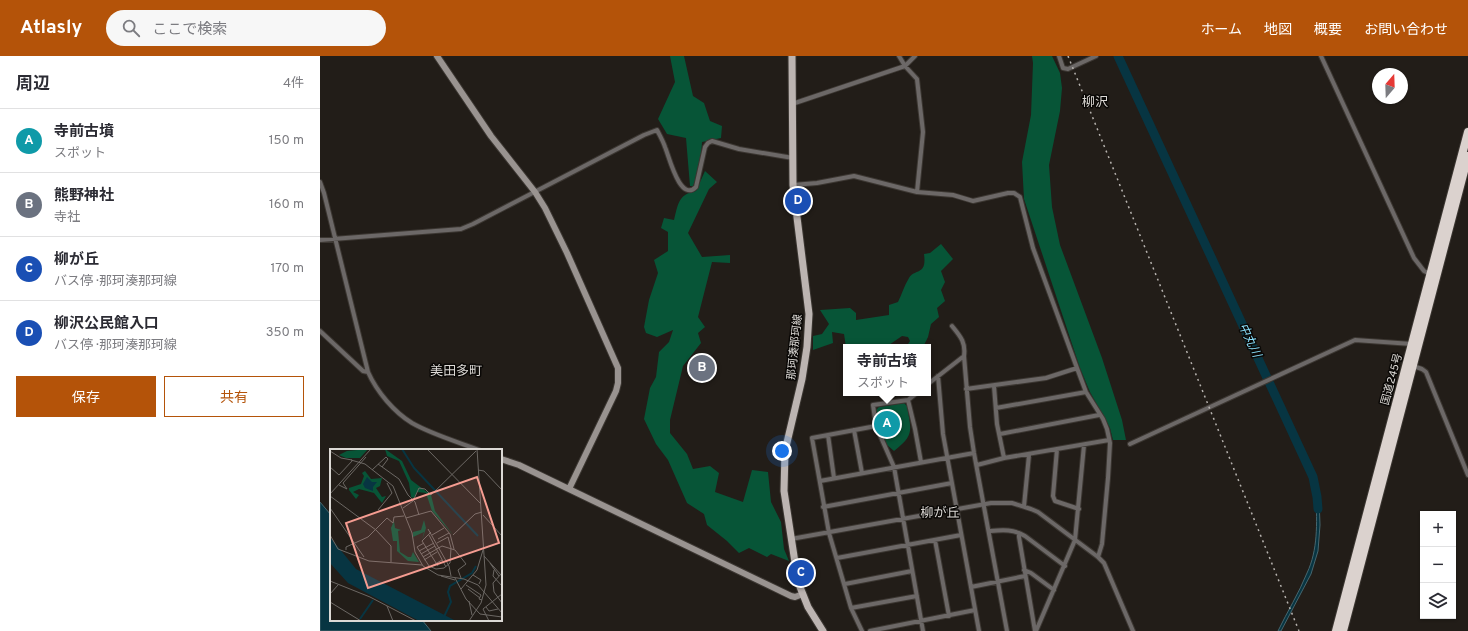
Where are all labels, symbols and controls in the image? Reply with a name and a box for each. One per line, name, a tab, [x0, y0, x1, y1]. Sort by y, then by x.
search box	[106, 10, 386, 46]
text: Atlasly	[20, 16, 82, 40]
icon: search	[120, 17, 142, 39]
text: ここで検索	[152, 21, 227, 40]
text: ホーム	[1200, 22, 1242, 39]
text: 地図	[1264, 22, 1292, 39]
text: 概要	[1314, 22, 1342, 39]
text: お問い合わせ	[1364, 22, 1448, 39]
north arrow	[1372, 68, 1408, 104]
text: 周辺	[16, 74, 50, 96]
text: 4件	[283, 76, 304, 92]
district label: 柳沢	[1082, 95, 1108, 111]
text: 寺前古墳	[54, 123, 114, 142]
text: A	[24, 133, 34, 149]
text: 150 m	[269, 133, 304, 149]
text: スポット	[54, 146, 106, 162]
pin: D	[785, 186, 811, 216]
text: 熊野神社	[54, 187, 114, 206]
text: B	[25, 197, 33, 213]
text: 160 m	[269, 197, 304, 213]
text: 寺社	[54, 210, 80, 226]
text: 柳が丘	[54, 251, 99, 270]
text: C	[25, 261, 33, 277]
text: 170 m	[270, 261, 304, 277]
text: バス停 · 那珂湊那珂線	[54, 274, 177, 290]
street label: 那珂湊那珂線	[785, 314, 805, 381]
text: 柳沢公民館入口	[54, 315, 159, 334]
water label: 中丸川	[1234, 321, 1265, 362]
text: D	[24, 325, 34, 341]
text: 350 m	[266, 325, 304, 341]
text: バス停 · 那珂湊那珂線	[54, 338, 177, 354]
popup	[843, 344, 931, 396]
street label: 国道245号	[1378, 352, 1406, 407]
pin: B	[689, 353, 715, 383]
text: 寺前古墳	[857, 353, 917, 372]
district label: 美田多町	[430, 364, 482, 380]
button: 保存	[16, 376, 156, 417]
button: 共有	[164, 376, 304, 417]
text: スポット	[857, 376, 909, 392]
pin: A	[874, 409, 900, 439]
your location	[772, 441, 792, 461]
inset map	[330, 449, 502, 621]
district label: 柳が丘	[920, 505, 960, 522]
map controls	[1420, 511, 1456, 619]
button: +	[1420, 511, 1456, 547]
button: −	[1420, 547, 1456, 583]
pin: C	[788, 558, 814, 588]
button: layers	[1420, 583, 1456, 619]

